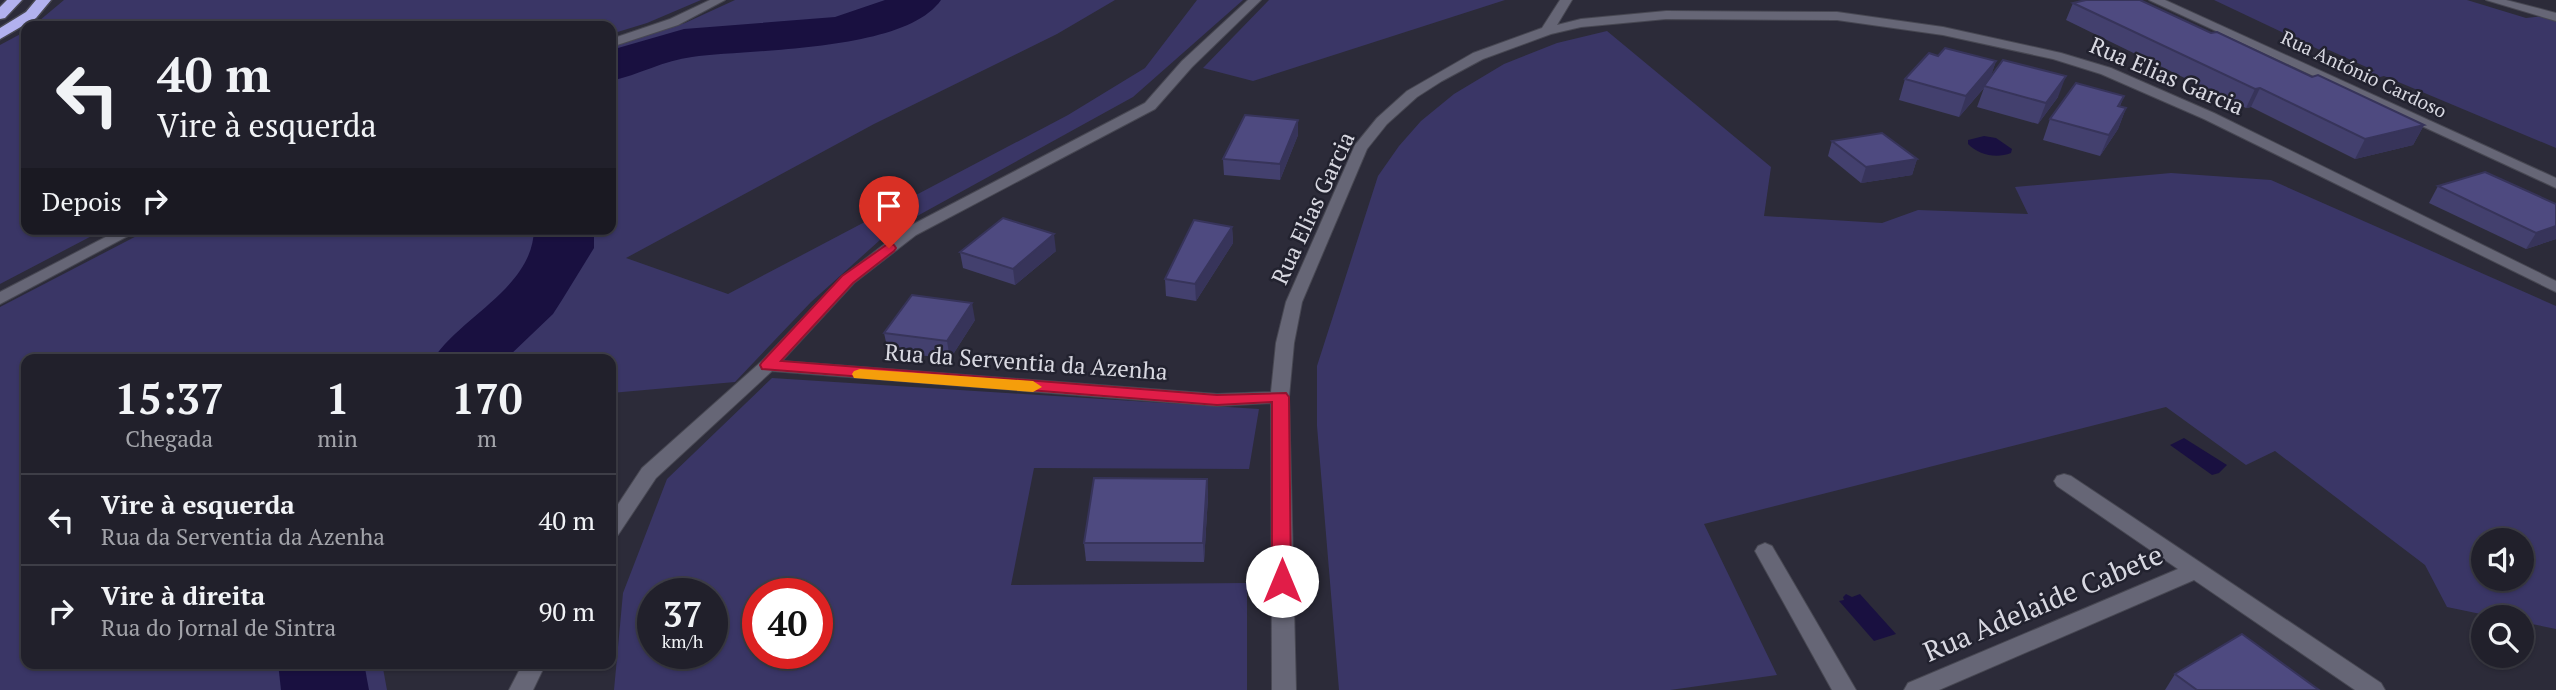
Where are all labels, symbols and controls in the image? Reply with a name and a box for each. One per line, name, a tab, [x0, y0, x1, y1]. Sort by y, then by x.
street label: Rua António Cardoso	[2277, 24, 2451, 123]
street label: Rua Elias Garcia	[2085, 29, 2250, 122]
text: 40 m	[157, 41, 271, 106]
icon: left	[42, 49, 133, 140]
text: Vire à esquerda	[157, 104, 377, 146]
street label: Rua Elias Garcia	[1264, 126, 1362, 289]
pin	[859, 176, 919, 248]
icon: right	[136, 182, 174, 220]
text: Depois	[42, 184, 122, 218]
icon: arrive	[870, 187, 908, 225]
street label: Rua da Serventia da Azenha	[883, 336, 1169, 387]
text: 15:37	[115, 370, 224, 426]
text: 1	[326, 370, 349, 426]
text: 170	[451, 370, 522, 426]
text: Chegada	[125, 423, 213, 454]
text: min	[317, 423, 358, 454]
text: m	[477, 423, 497, 454]
text: Vire à esquerda	[101, 487, 295, 521]
icon: left	[42, 501, 80, 539]
text: 40 m	[539, 503, 595, 537]
text: Rua da Serventia da Azenha	[101, 521, 385, 552]
map controls	[2471, 528, 2534, 668]
button: sound	[2471, 528, 2534, 591]
street label: Rua Adelaide Cabete	[1918, 535, 2168, 670]
position arrow	[1245, 544, 1319, 618]
text: Vire à direita	[101, 578, 265, 612]
speed limit sign: 40	[742, 578, 833, 669]
text: 37	[663, 591, 702, 637]
icon: right	[42, 592, 80, 630]
text: 90 m	[539, 594, 595, 628]
button: search	[2471, 605, 2534, 668]
text: Rua do Jornal de Sintra	[101, 612, 336, 643]
text: km/h	[662, 629, 703, 653]

